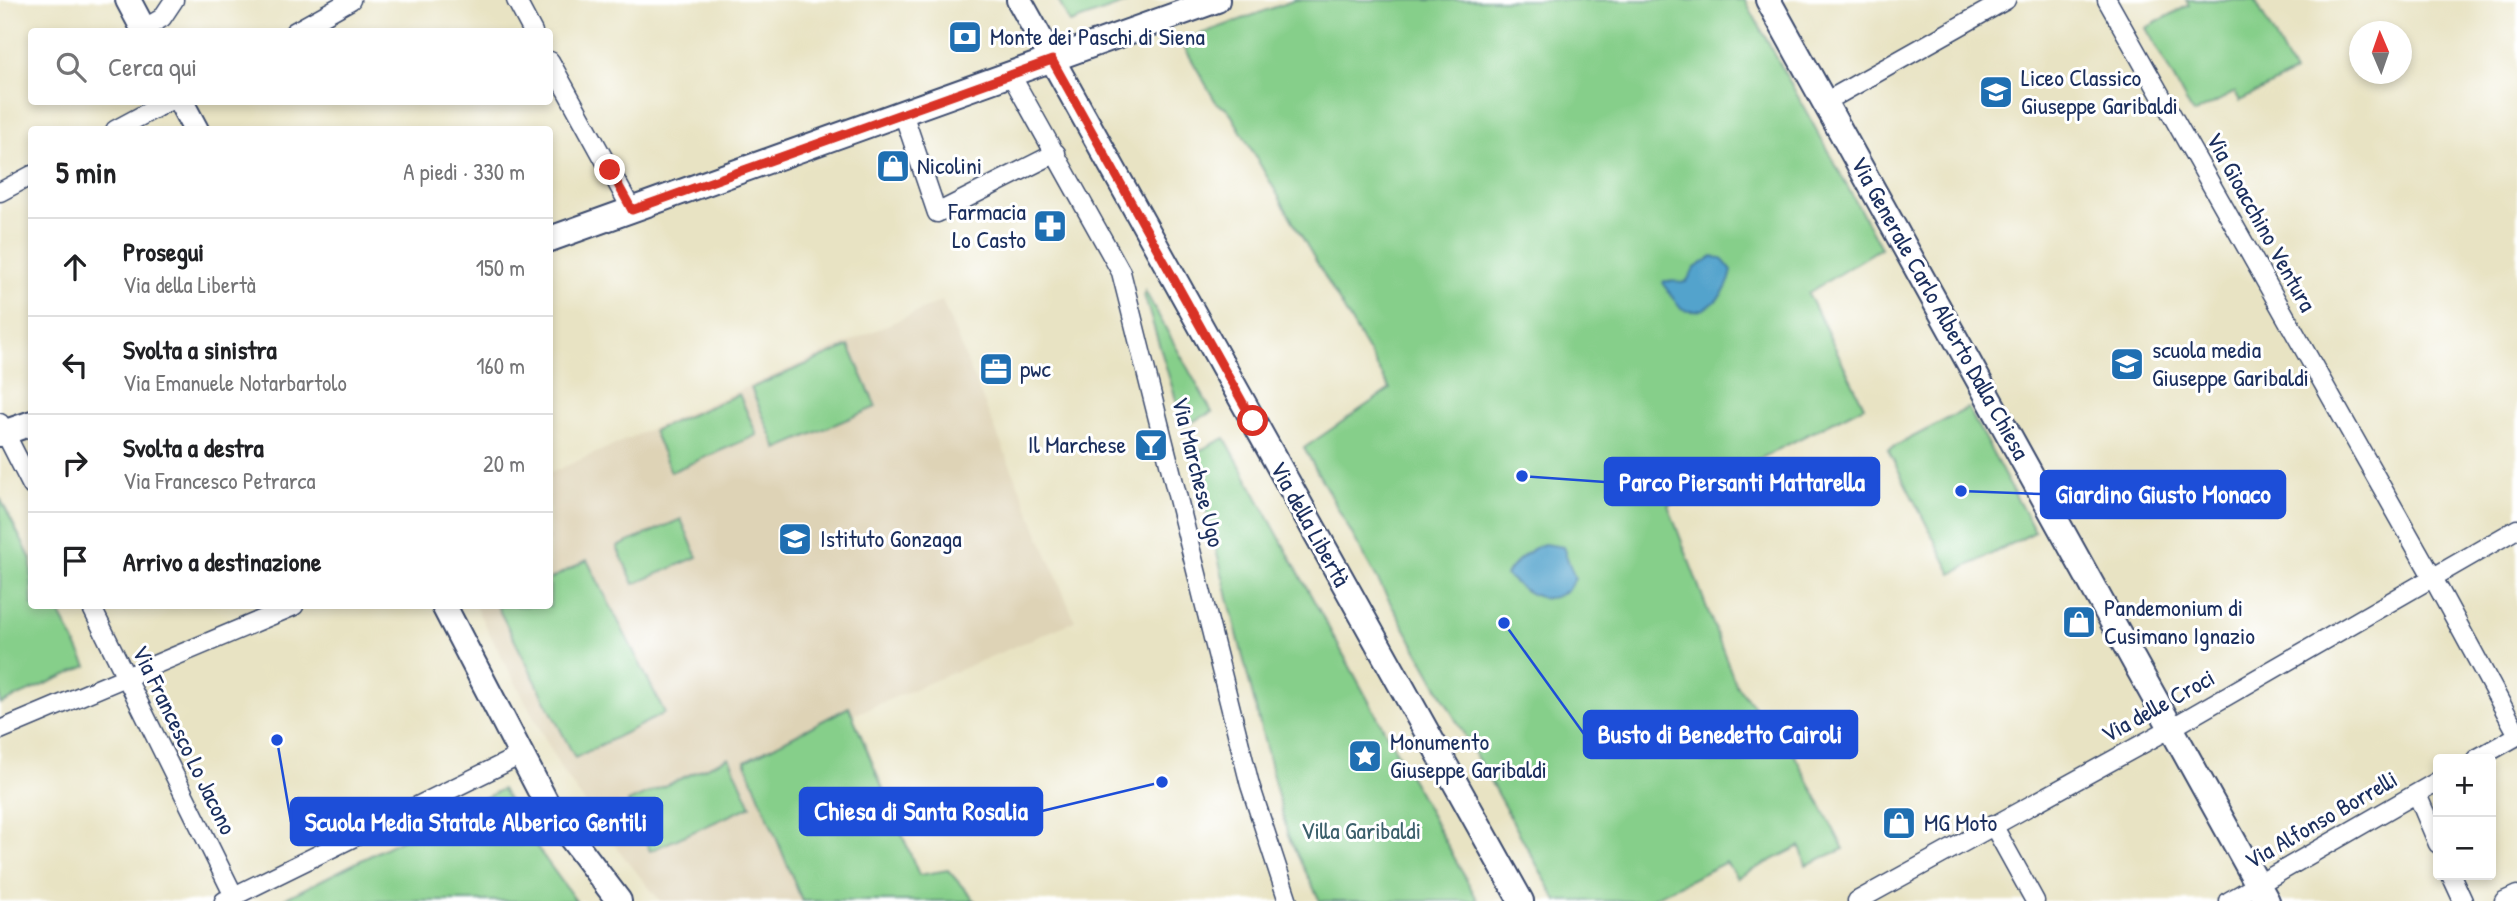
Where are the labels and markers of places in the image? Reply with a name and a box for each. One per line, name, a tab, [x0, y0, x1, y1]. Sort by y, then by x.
bank icon: Monte dei Paschi di Siena	[946, 18, 984, 56]
place label: Monte dei Paschi di Siena	[990, 20, 1205, 52]
place label: Liceo Classico Giuseppe Garibaldi	[2021, 61, 2178, 121]
school or university icon: Liceo Classico Giuseppe Garibaldi	[1977, 73, 2015, 111]
shop icon: Nicolini	[874, 147, 912, 185]
place label: Nicolini	[917, 149, 982, 181]
place label: Farmacia Lo Casto	[948, 195, 1026, 255]
pharmacy icon: Farmacia Lo Casto	[1031, 207, 1069, 245]
place label: scuola media Giuseppe Garibaldi	[2152, 333, 2309, 393]
school or university icon: scuola media Giuseppe Garibaldi	[2108, 345, 2146, 383]
office icon: pwc	[977, 350, 1015, 388]
place label: pwc	[1020, 352, 1051, 384]
bar icon: Il Marchese	[1132, 426, 1170, 464]
place label: Il Marchese	[1028, 428, 1126, 460]
callout: Parco Piersanti Mattarella	[1605, 458, 1879, 505]
callout: Giardino Giusto Monaco	[2041, 471, 2285, 518]
school or university icon: Istituto Gonzaga	[776, 520, 814, 558]
place label: Istituto Gonzaga	[820, 522, 962, 554]
place label: Pandemonium di Cusimano Ignazio	[2104, 591, 2255, 651]
shop icon: Pandemonium di Cusimano Ignazio	[2060, 603, 2098, 641]
callout: Busto di Benedetto Cairoli	[1584, 711, 1857, 758]
place label: Monumento Giuseppe Garibaldi	[1390, 725, 1547, 785]
place icon: Monumento Giuseppe Garibaldi	[1346, 737, 1384, 775]
callout: Chiesa di Santa Rosalia	[800, 788, 1042, 835]
callout: Scuola Media Statale Alberico Gentili	[291, 798, 662, 845]
shop icon: MG Moto	[1880, 804, 1918, 842]
place label: MG Moto	[1924, 806, 1998, 838]

